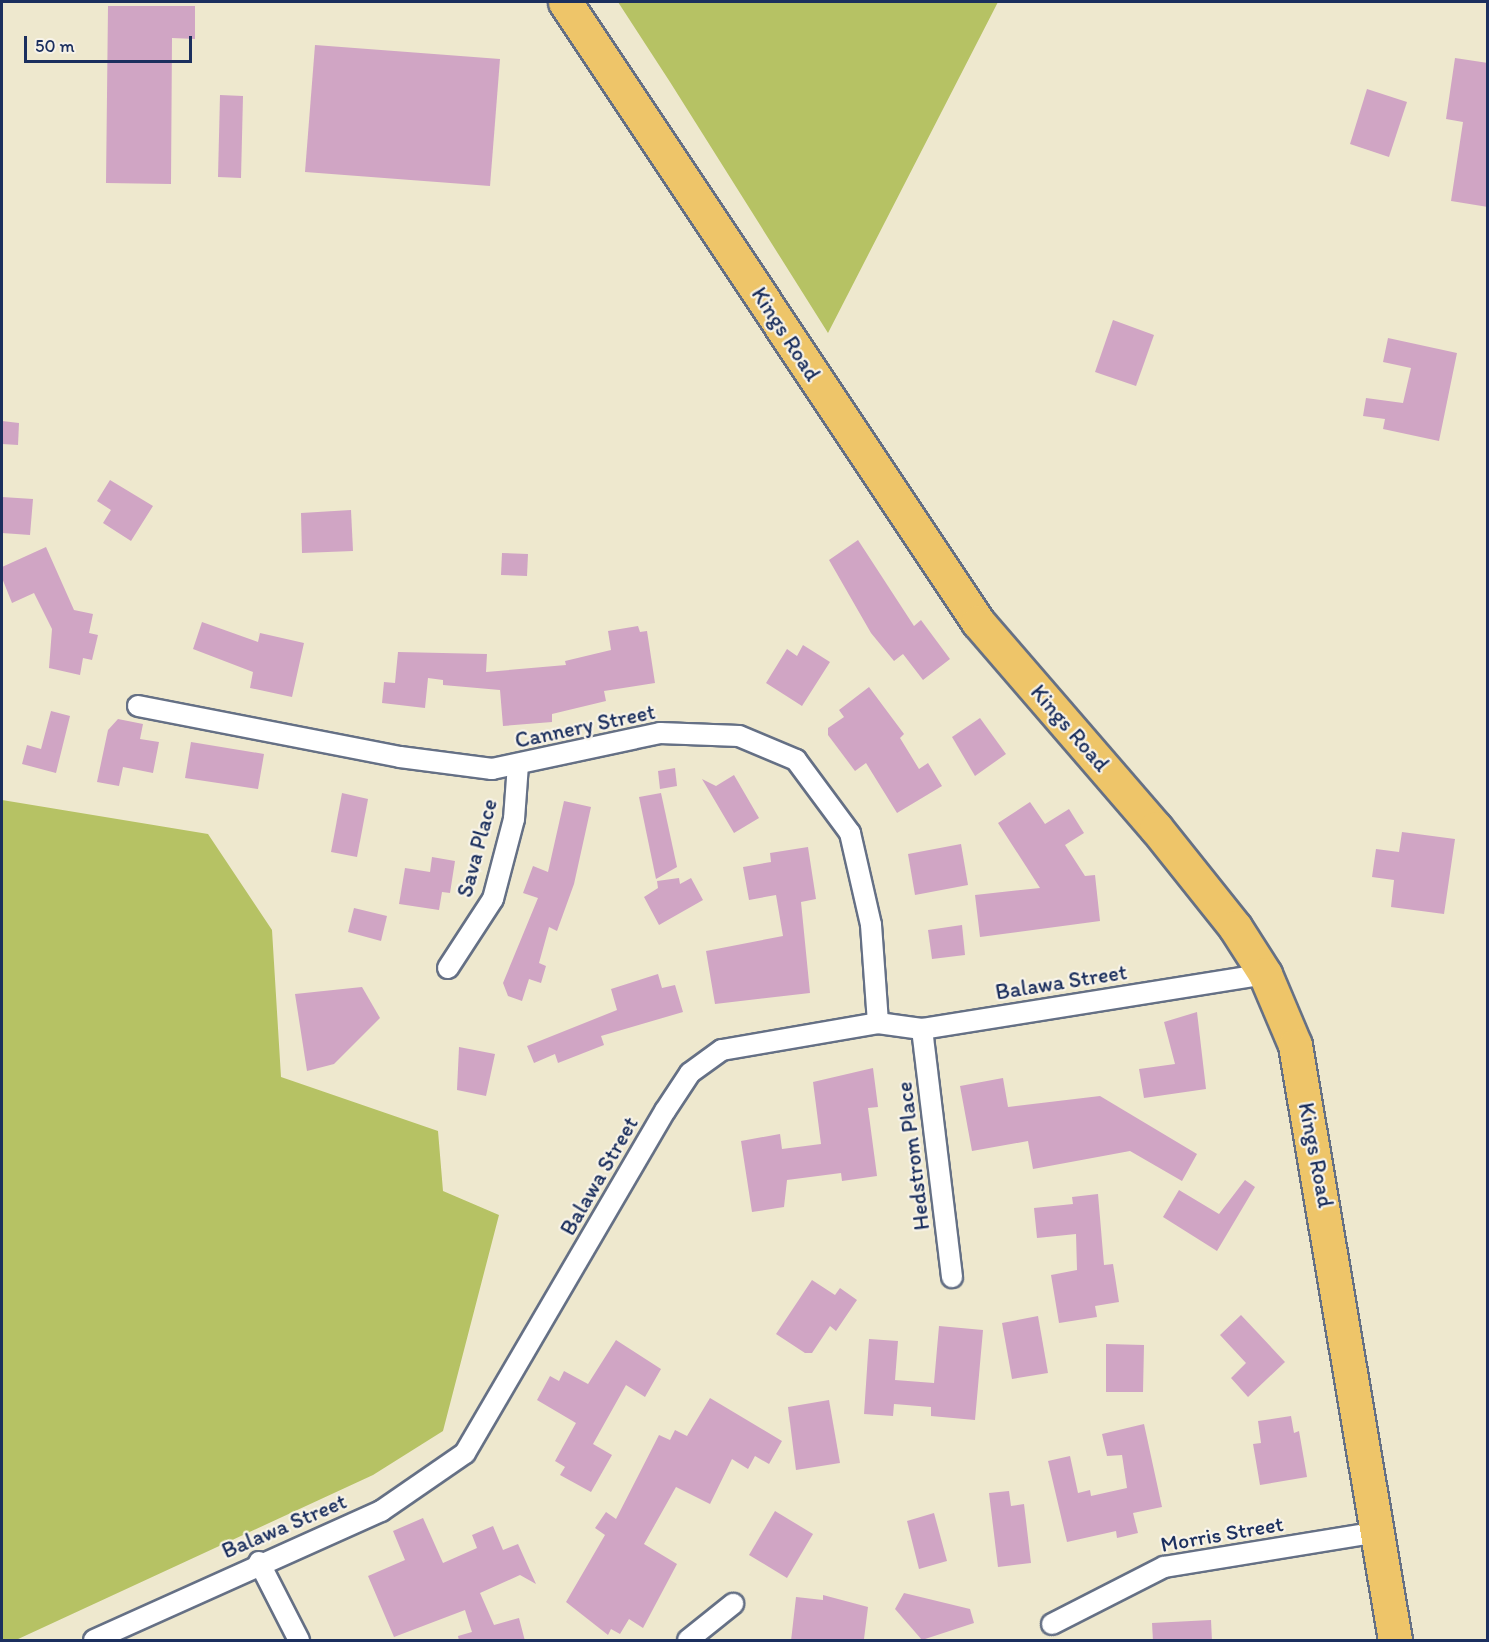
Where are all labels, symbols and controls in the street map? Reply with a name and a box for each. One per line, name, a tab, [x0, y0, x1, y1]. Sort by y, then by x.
scale bar	[27, 24, 195, 62]
text: 50 m	[35, 35, 75, 57]
street label: Kings Road	[746, 283, 826, 385]
street label: Kings Road	[1025, 680, 1115, 776]
street label: Cannery Street	[513, 698, 657, 754]
street label: Sava Place	[451, 796, 503, 900]
street label: Balawa Street	[994, 959, 1128, 1005]
street label: Hedstrom Place	[891, 1080, 935, 1232]
street label: Kings Road	[1293, 1101, 1339, 1209]
street label: Balawa Street	[555, 1112, 643, 1240]
street label: Balawa Street	[218, 1488, 350, 1564]
street label: Morris Street	[1159, 1510, 1285, 1558]

